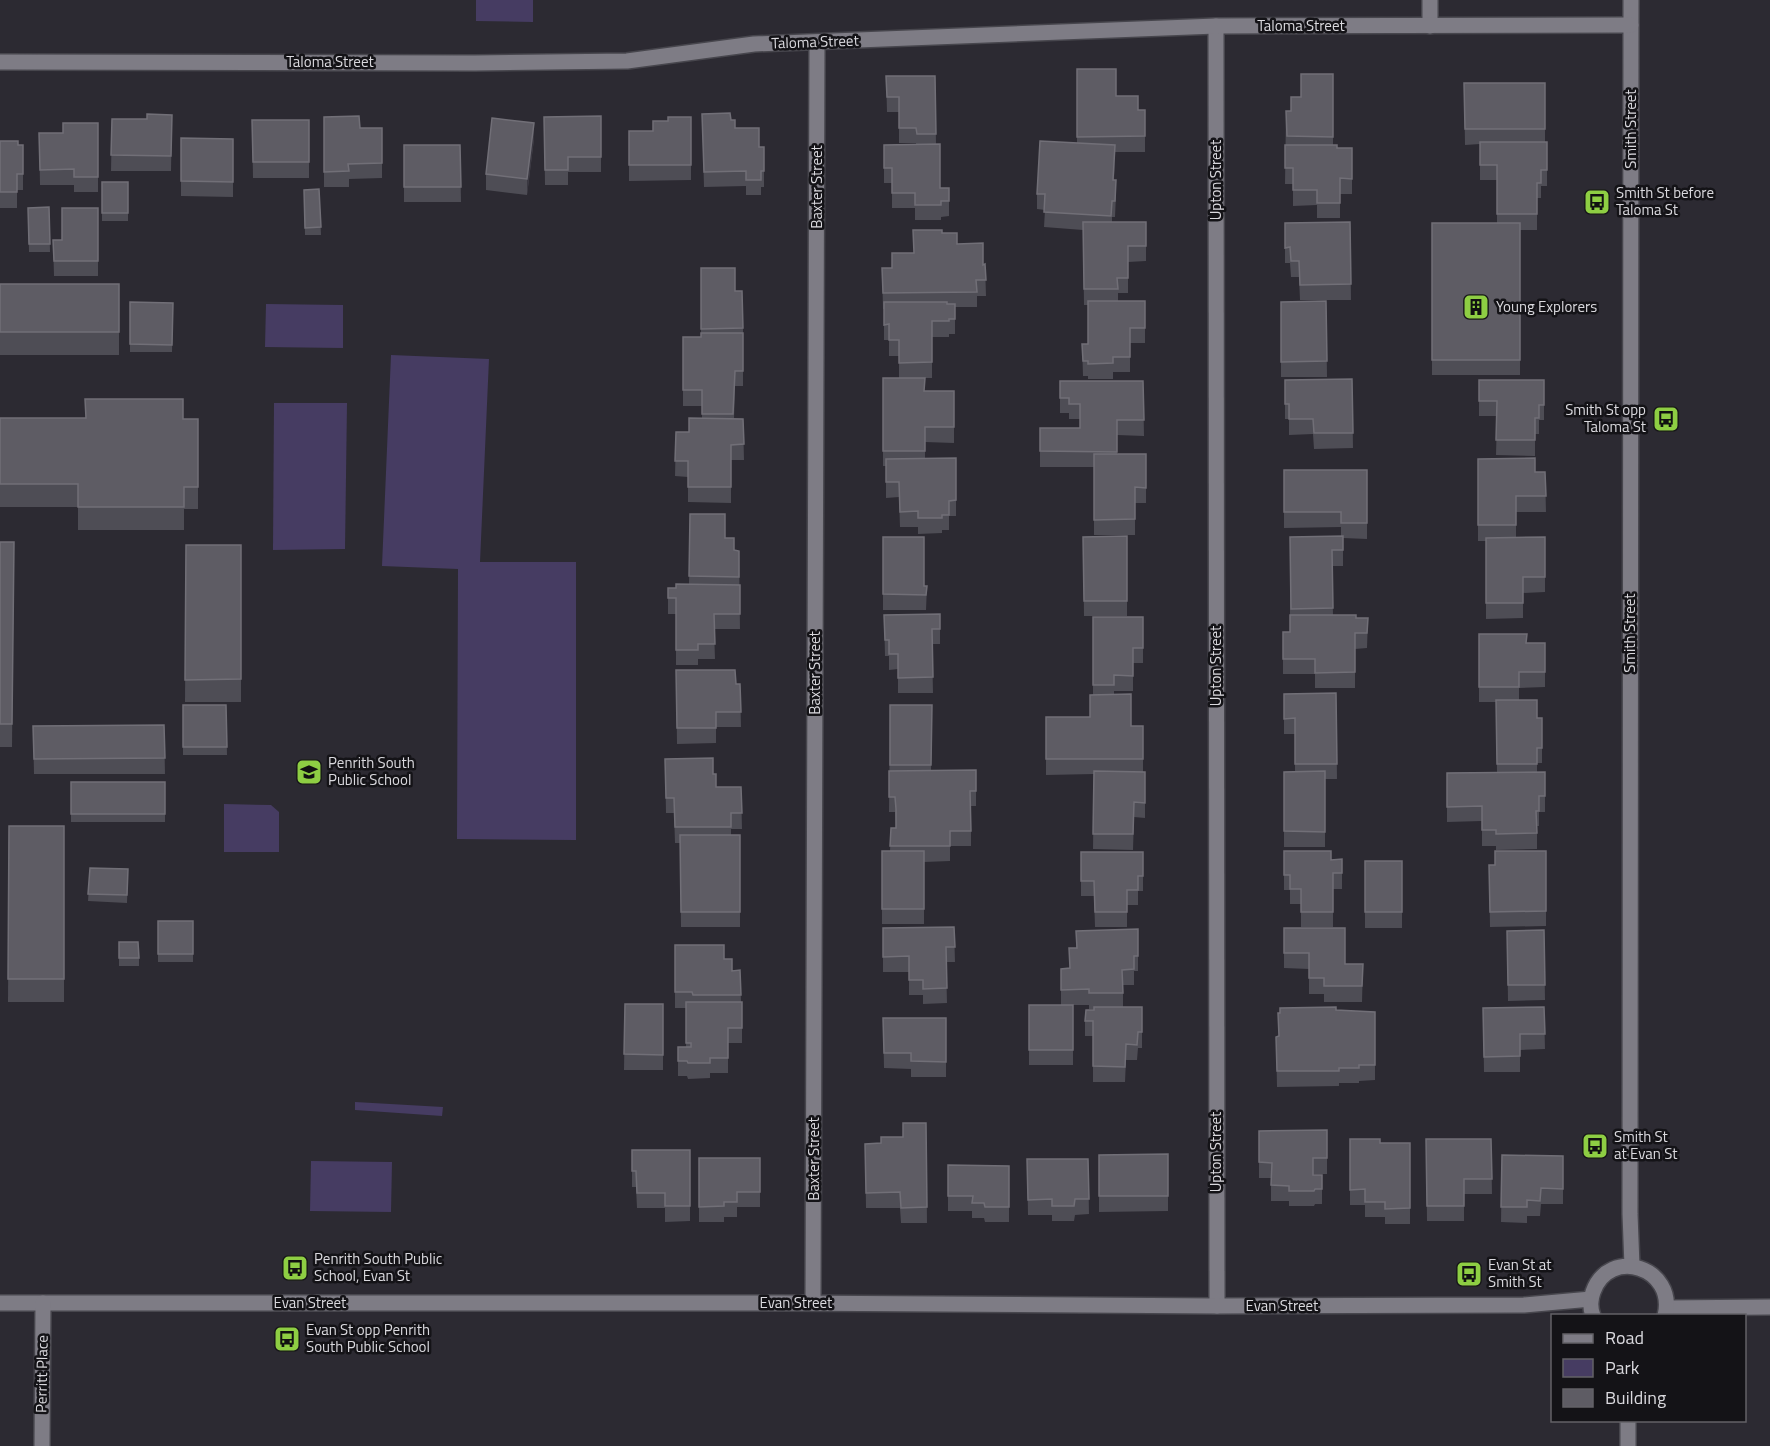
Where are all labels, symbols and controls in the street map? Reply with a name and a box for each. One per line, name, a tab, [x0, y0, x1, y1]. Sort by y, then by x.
street label: Taloma Street	[1257, 14, 1345, 37]
street label: Taloma Street	[771, 28, 860, 55]
street label: Taloma Street	[286, 50, 374, 73]
street label: Smith Street	[1619, 89, 1642, 169]
street label: Upton Street	[1204, 139, 1227, 220]
street label: Baxter Street	[805, 145, 828, 229]
place label: Smith St before Taloma St	[1616, 181, 1714, 221]
bus stop icon: Smith St before Taloma St	[1582, 187, 1612, 217]
building icon: Young Explorers	[1461, 292, 1491, 322]
place label: Young Explorers	[1496, 295, 1597, 318]
place label: Smith St opp Taloma St	[1565, 398, 1647, 438]
bus stop icon: Smith St opp Taloma St	[1651, 404, 1681, 434]
street label: Smith Street	[1618, 593, 1641, 673]
street label: Upton Street	[1204, 625, 1227, 706]
street label: Baxter Street	[803, 631, 826, 715]
place label: Penrith South Public School	[328, 751, 415, 791]
school or university icon: Penrith South Public School	[294, 757, 324, 787]
street label: Upton Street	[1204, 1111, 1227, 1192]
street label: Baxter Street	[802, 1117, 825, 1201]
place label: Smith St at Evan St	[1614, 1125, 1678, 1165]
bus stop icon: Smith St at Evan St	[1580, 1131, 1610, 1161]
place label: Penrith South Public School, Evan St	[314, 1247, 442, 1287]
bus stop icon: Penrith South Public School, Evan St	[280, 1253, 310, 1283]
place label: Evan St at Smith St	[1488, 1253, 1552, 1293]
bus stop icon: Evan St at Smith St	[1454, 1259, 1484, 1289]
street label: Evan Street	[274, 1291, 347, 1314]
street label: Evan Street	[760, 1291, 833, 1314]
street label: Evan Street	[1246, 1294, 1319, 1317]
legend	[1551, 1314, 1746, 1422]
place label: Evan St opp Penrith South Public School	[306, 1318, 430, 1358]
bus stop icon: Evan St opp Penrith South Public School	[272, 1324, 302, 1354]
text: Road	[1605, 1324, 1644, 1351]
street label: Perritt Place	[29, 1335, 54, 1413]
text: Park	[1605, 1354, 1640, 1381]
text: Building	[1605, 1384, 1666, 1411]

